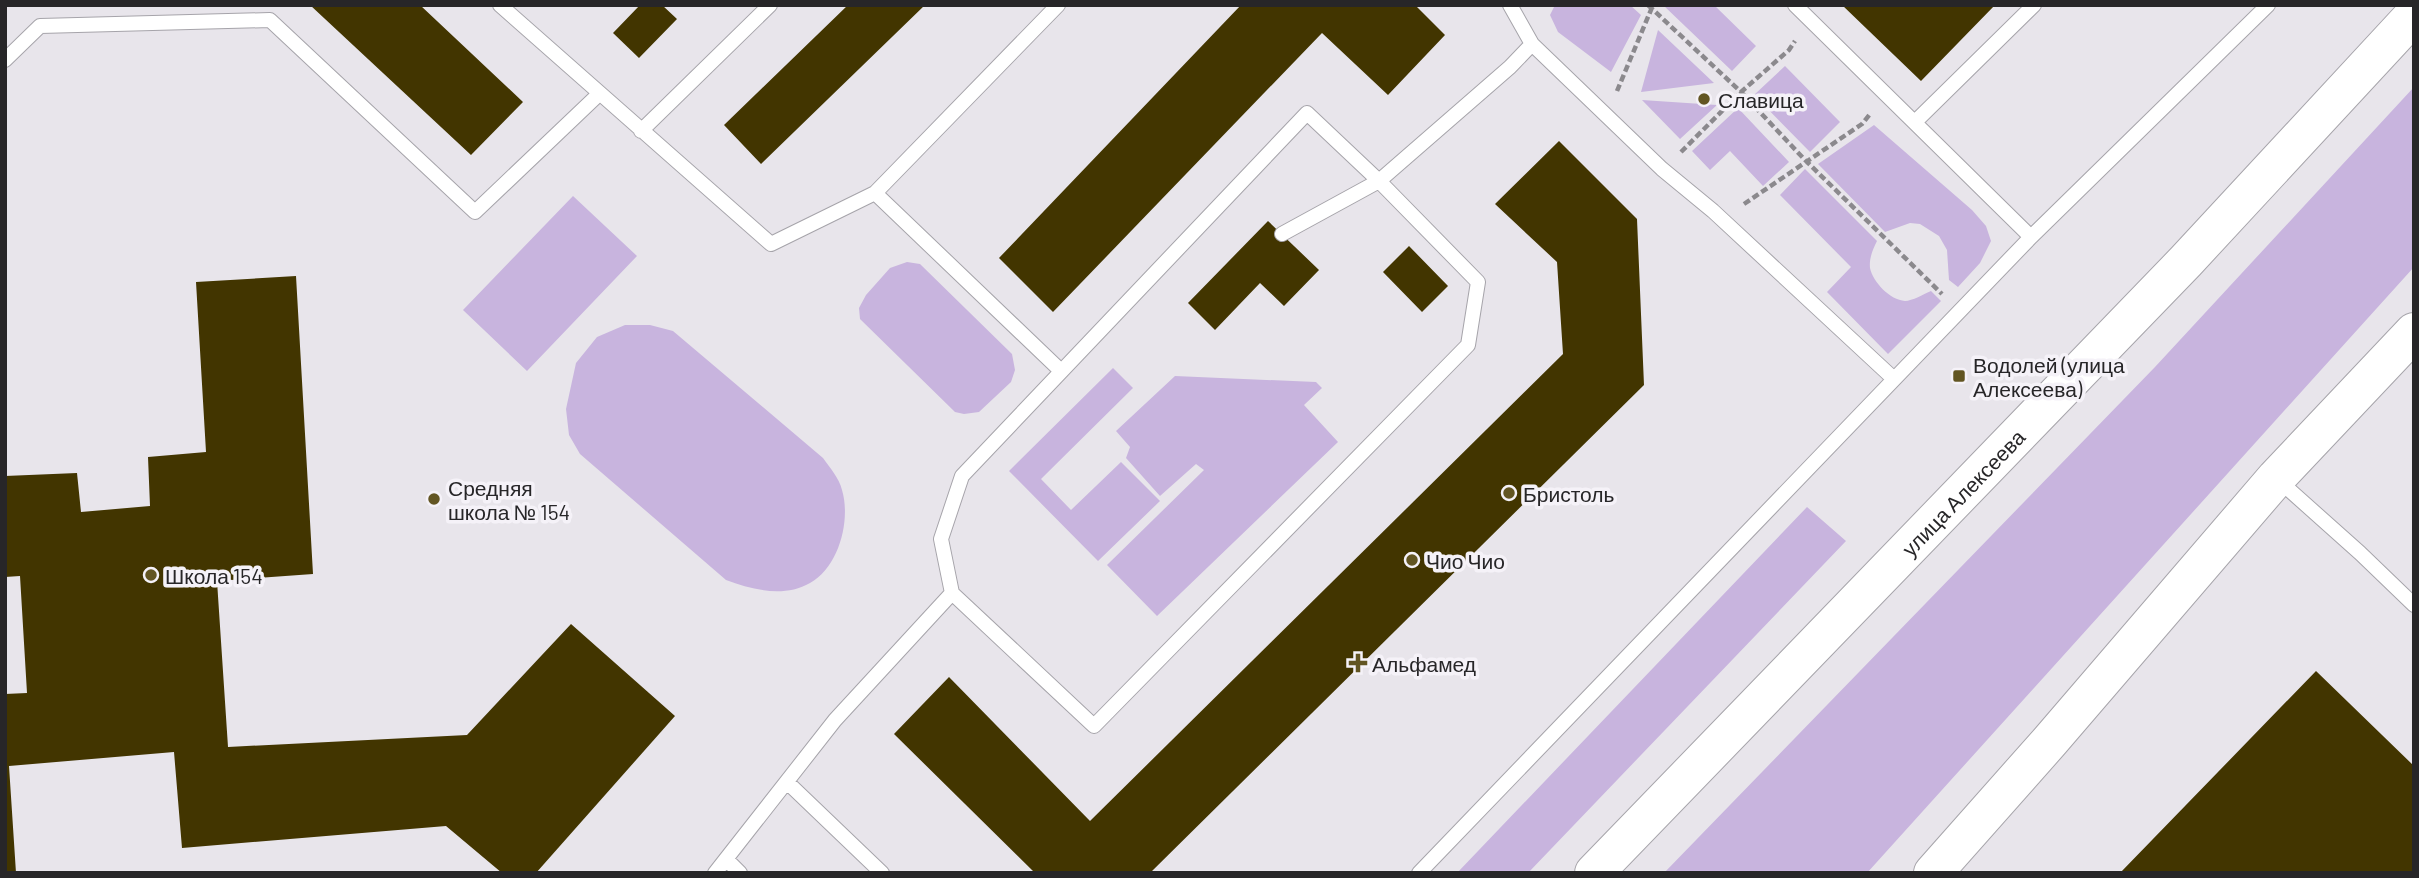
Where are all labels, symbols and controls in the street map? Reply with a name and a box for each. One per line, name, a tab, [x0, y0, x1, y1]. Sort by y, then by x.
place label: Славица	[1718, 87, 1804, 112]
marker: Славица	[1696, 91, 1712, 107]
place label: Водолей (улица Алексеева)	[1973, 352, 2125, 401]
marker: Водолей (улица Алексеева)	[1951, 368, 1967, 384]
street label: улица Алексеева	[1896, 424, 2029, 560]
place label: Средняя школа № 154	[448, 475, 570, 524]
place label: Бристоль	[1523, 481, 1615, 506]
marker: Бристоль	[1501, 485, 1517, 501]
marker: Средняя школа № 154	[426, 491, 442, 507]
place label: Чио Чио	[1426, 548, 1505, 573]
marker: Чио Чио	[1404, 552, 1420, 568]
place label: Школа 154	[165, 563, 263, 588]
marker: Школа 154	[143, 567, 159, 583]
place label: Альфамед	[1372, 651, 1476, 676]
marker: Альфамед	[1350, 655, 1366, 671]

